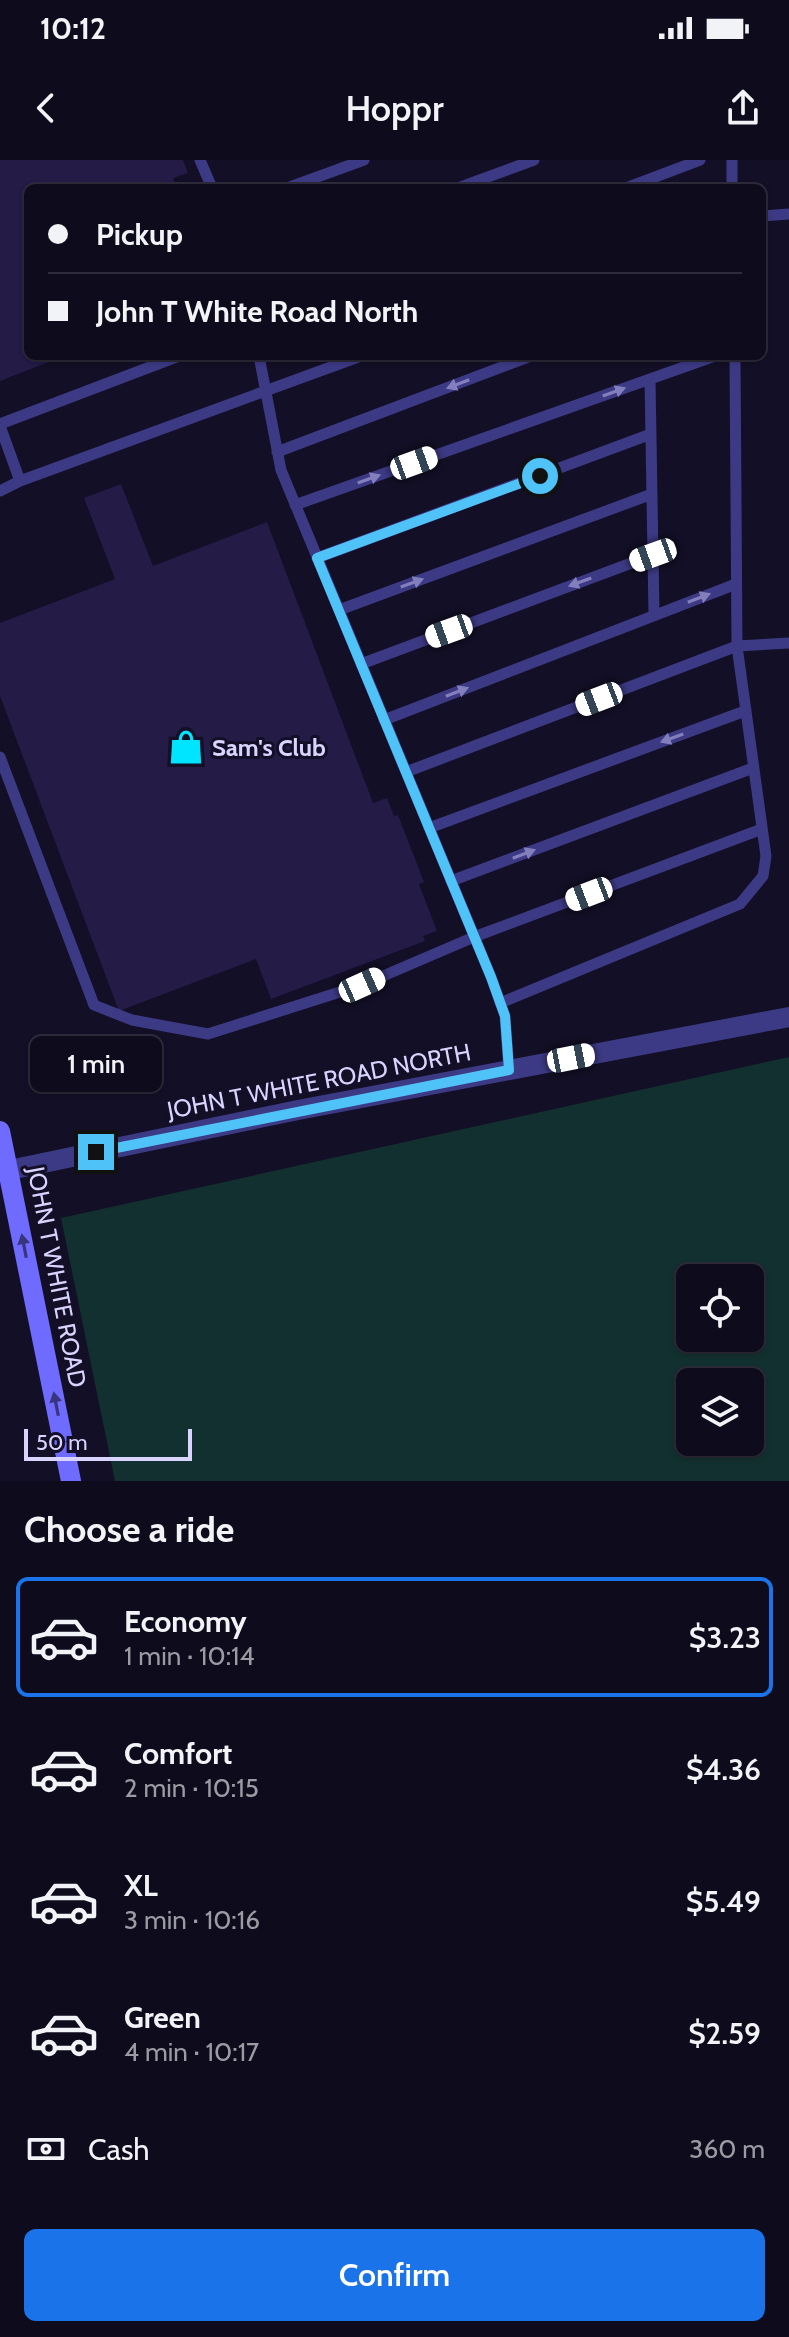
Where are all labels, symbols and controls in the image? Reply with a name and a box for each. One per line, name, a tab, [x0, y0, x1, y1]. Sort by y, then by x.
text: 10:12	[40, 10, 106, 47]
icon: back	[24, 86, 68, 130]
text: Hoppr	[345, 86, 444, 130]
icon: share	[721, 86, 765, 130]
text: Pickup	[96, 216, 183, 253]
text: John T White Road North	[96, 293, 418, 330]
one-way arrow	[446, 378, 470, 390]
one-way arrow	[602, 385, 626, 398]
car	[387, 444, 441, 482]
route start	[522, 458, 558, 494]
one-way arrow	[357, 472, 381, 485]
car	[626, 536, 680, 574]
one-way arrow	[400, 576, 424, 589]
one-way arrow	[568, 577, 592, 589]
one-way arrow	[687, 591, 711, 604]
car	[422, 612, 476, 650]
car	[572, 679, 626, 719]
one-way arrow	[445, 685, 469, 698]
shop icon: Sam's Club	[167, 728, 205, 766]
place label: Sam's Club	[212, 733, 326, 762]
one-way arrow	[660, 733, 684, 745]
one-way arrow	[512, 847, 536, 860]
car	[562, 874, 616, 914]
car	[335, 964, 389, 1006]
callout: 1 min	[30, 1036, 162, 1092]
street label: JOHN T WHITE ROAD NORTH	[164, 1037, 473, 1125]
car	[545, 1042, 597, 1074]
text: 1 min	[67, 1048, 125, 1080]
route end	[78, 1134, 114, 1170]
street label: JOHN T WHITE ROAD	[21, 1163, 93, 1390]
one-way arrow	[17, 1233, 30, 1258]
map controls	[676, 1264, 764, 1456]
button: locate	[676, 1264, 764, 1352]
button: layers	[676, 1368, 764, 1456]
one-way arrow	[49, 1392, 61, 1417]
scale bar	[24, 1425, 192, 1461]
text: 50 m	[36, 1429, 88, 1456]
text: Choose a ride	[24, 1507, 234, 1551]
icon: car	[28, 1601, 100, 1673]
text: Economy	[124, 1603, 247, 1640]
text: $3.23	[689, 1619, 761, 1656]
text: 1 min · 10:14	[124, 1640, 255, 1672]
icon: car	[28, 1733, 100, 1805]
text: Comfort	[124, 1735, 232, 1772]
text: $4.36	[686, 1751, 761, 1788]
text: 2 min · 10:15	[124, 1772, 259, 1804]
icon: car	[28, 1865, 100, 1937]
text: XL	[124, 1867, 158, 1904]
text: $5.49	[686, 1883, 761, 1920]
text: 3 min · 10:16	[124, 1904, 260, 1936]
icon: car	[28, 1997, 100, 2069]
text: Green	[124, 1999, 201, 2036]
text: $2.59	[688, 2015, 761, 2052]
text: 4 min · 10:17	[124, 2036, 259, 2068]
icon: cash	[24, 2127, 68, 2171]
text: Cash	[88, 2131, 150, 2168]
text: 360 m	[689, 2133, 765, 2165]
button: Confirm	[24, 2229, 765, 2321]

